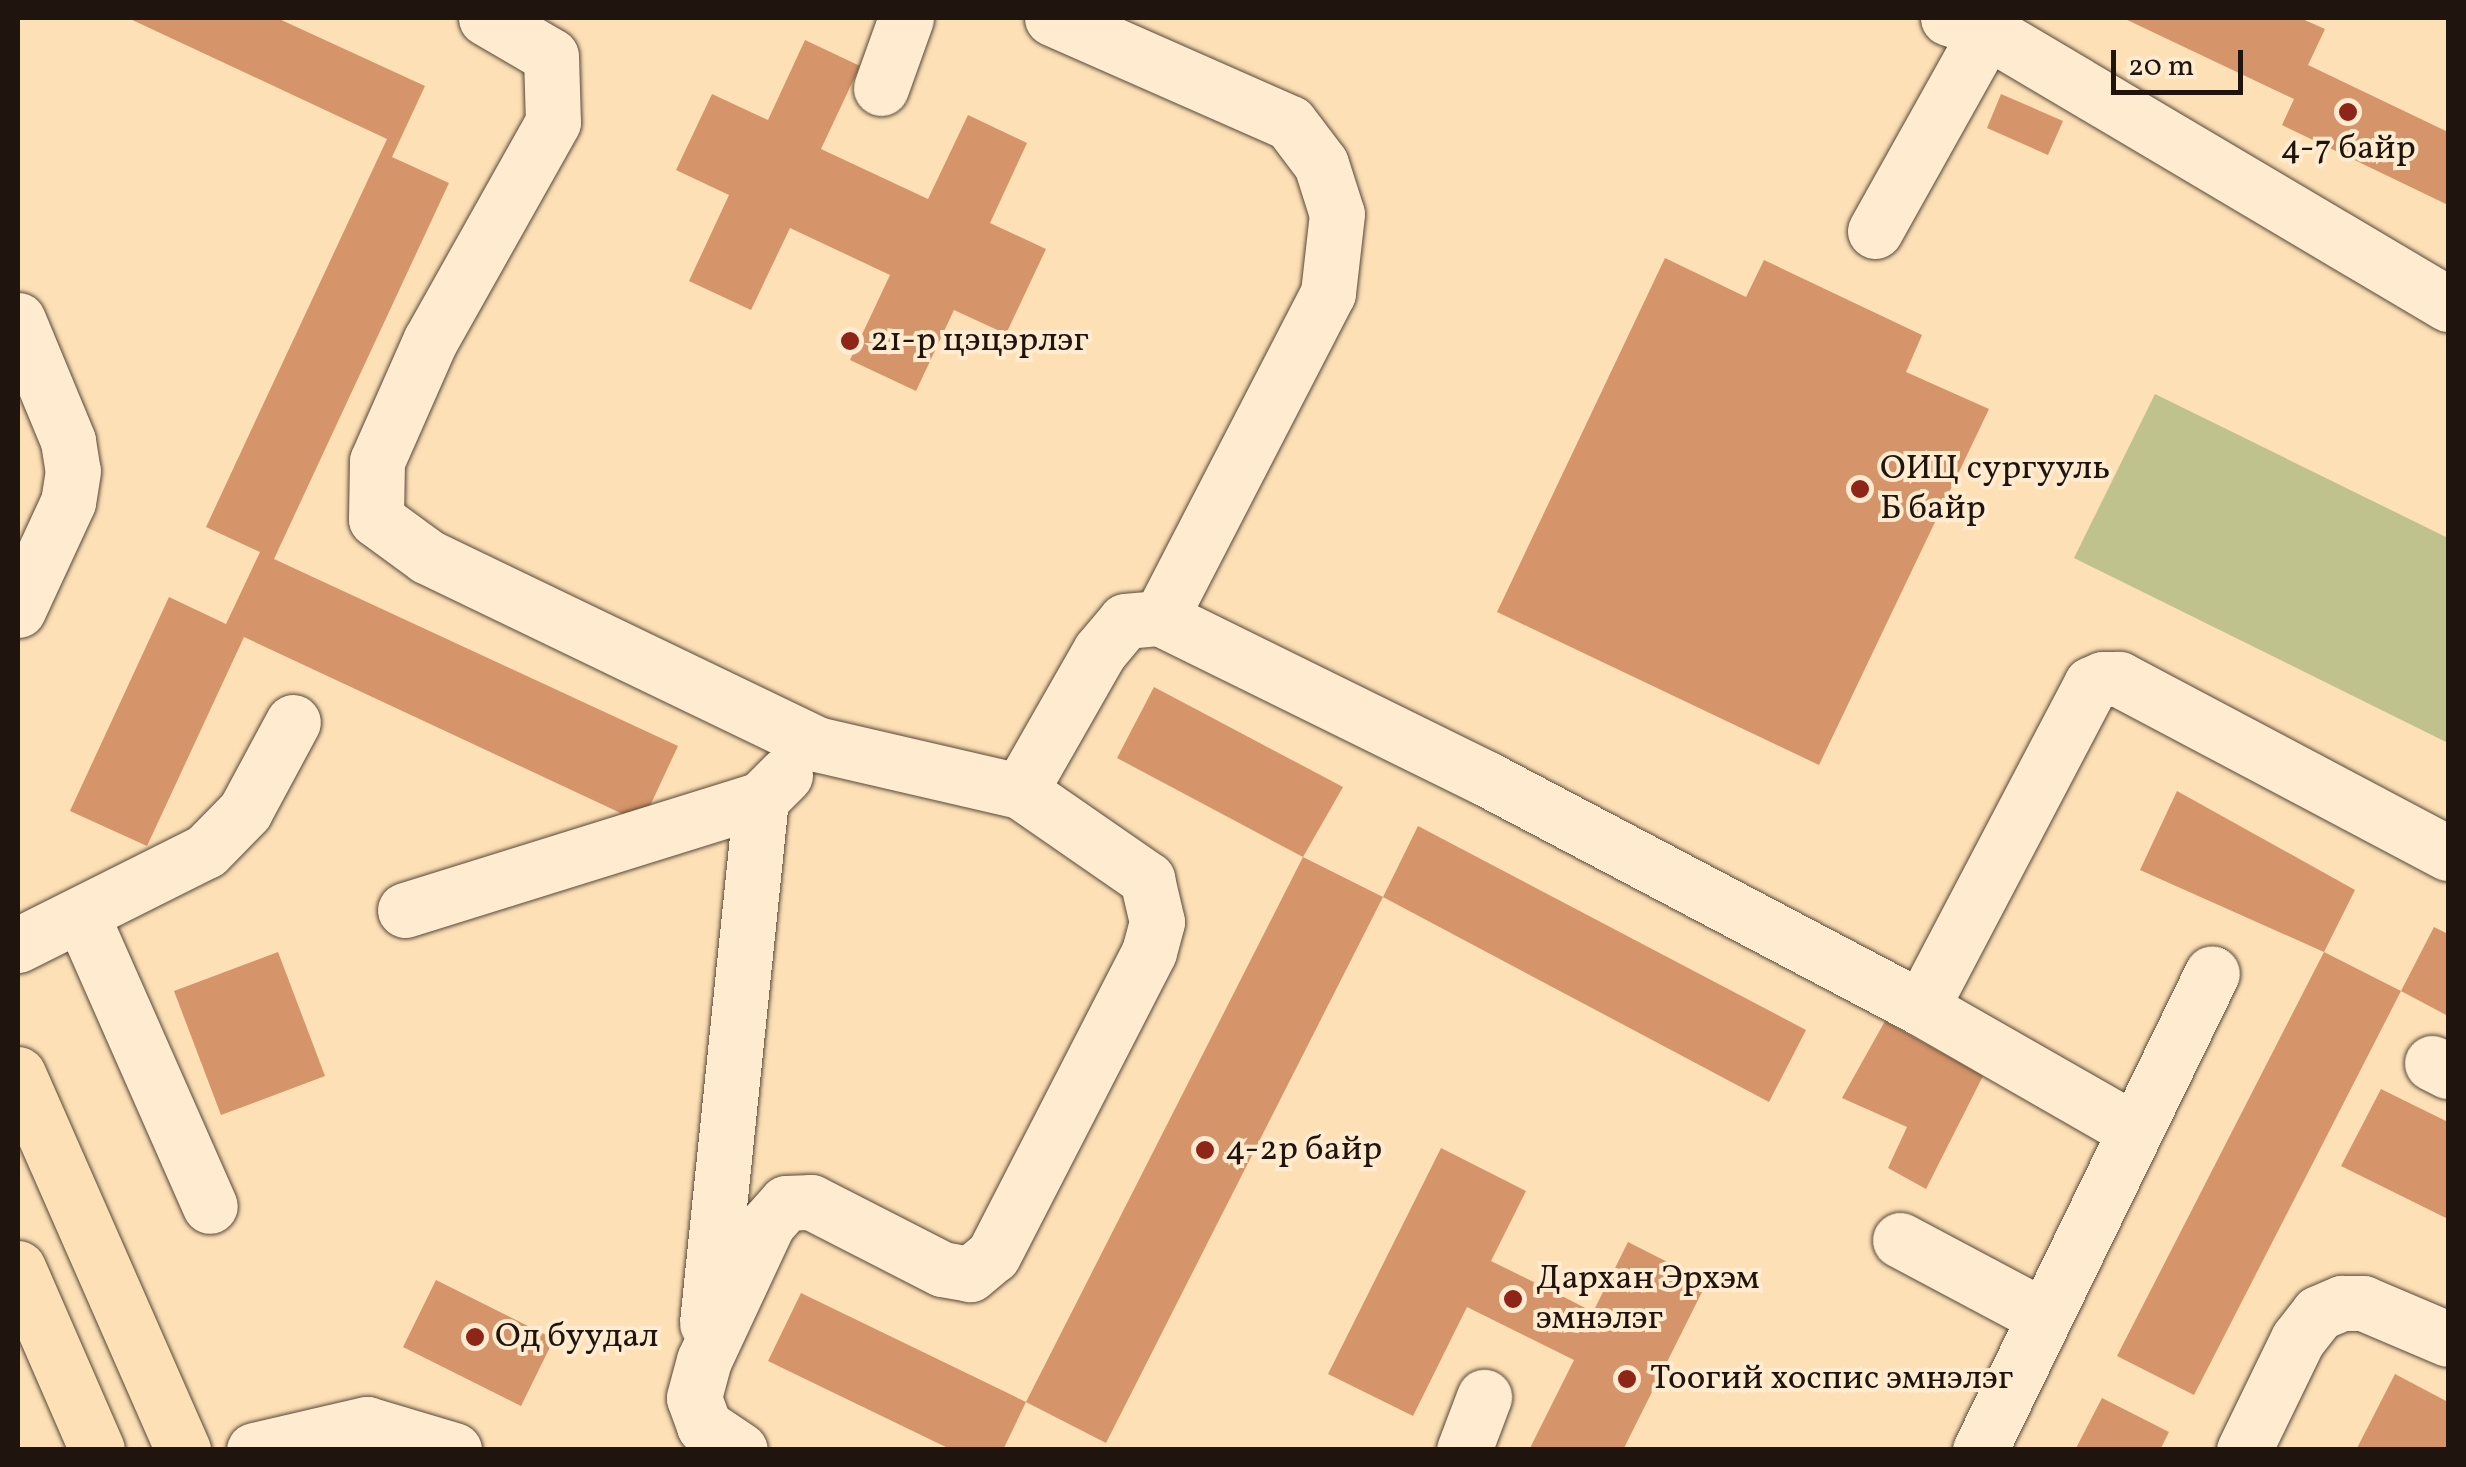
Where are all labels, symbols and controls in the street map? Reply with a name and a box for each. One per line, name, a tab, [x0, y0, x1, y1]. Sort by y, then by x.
scale bar	[2116, 30, 2248, 92]
text: 20 m	[2128, 46, 2194, 88]
marker: 4-7 байр	[2337, 101, 2359, 123]
place label: 4-7 байр	[2280, 128, 2416, 170]
place label: 21-р цэцэрлэг	[870, 320, 1089, 362]
marker: 21-р цэцэрлэг	[839, 330, 861, 352]
place label: ОИЦ сургууль Б байр	[1880, 448, 2110, 530]
marker: ОИЦ сургууль Б байр	[1849, 478, 1871, 500]
place label: 4-2р байр	[1225, 1129, 1382, 1171]
marker: 4-2р байр	[1194, 1139, 1216, 1161]
place label: Дархан Эрхэм эмнэлэг	[1536, 1258, 1760, 1340]
marker: Дархан Эрхэм эмнэлэг	[1500, 1286, 1526, 1312]
place label: Од буудал	[495, 1316, 659, 1358]
marker: Од буудал	[464, 1326, 486, 1348]
place label: Тоогий хоспис эмнэлэг	[1650, 1358, 2013, 1400]
marker: Тоогий хоспис эмнэлэг	[1614, 1366, 1640, 1392]

